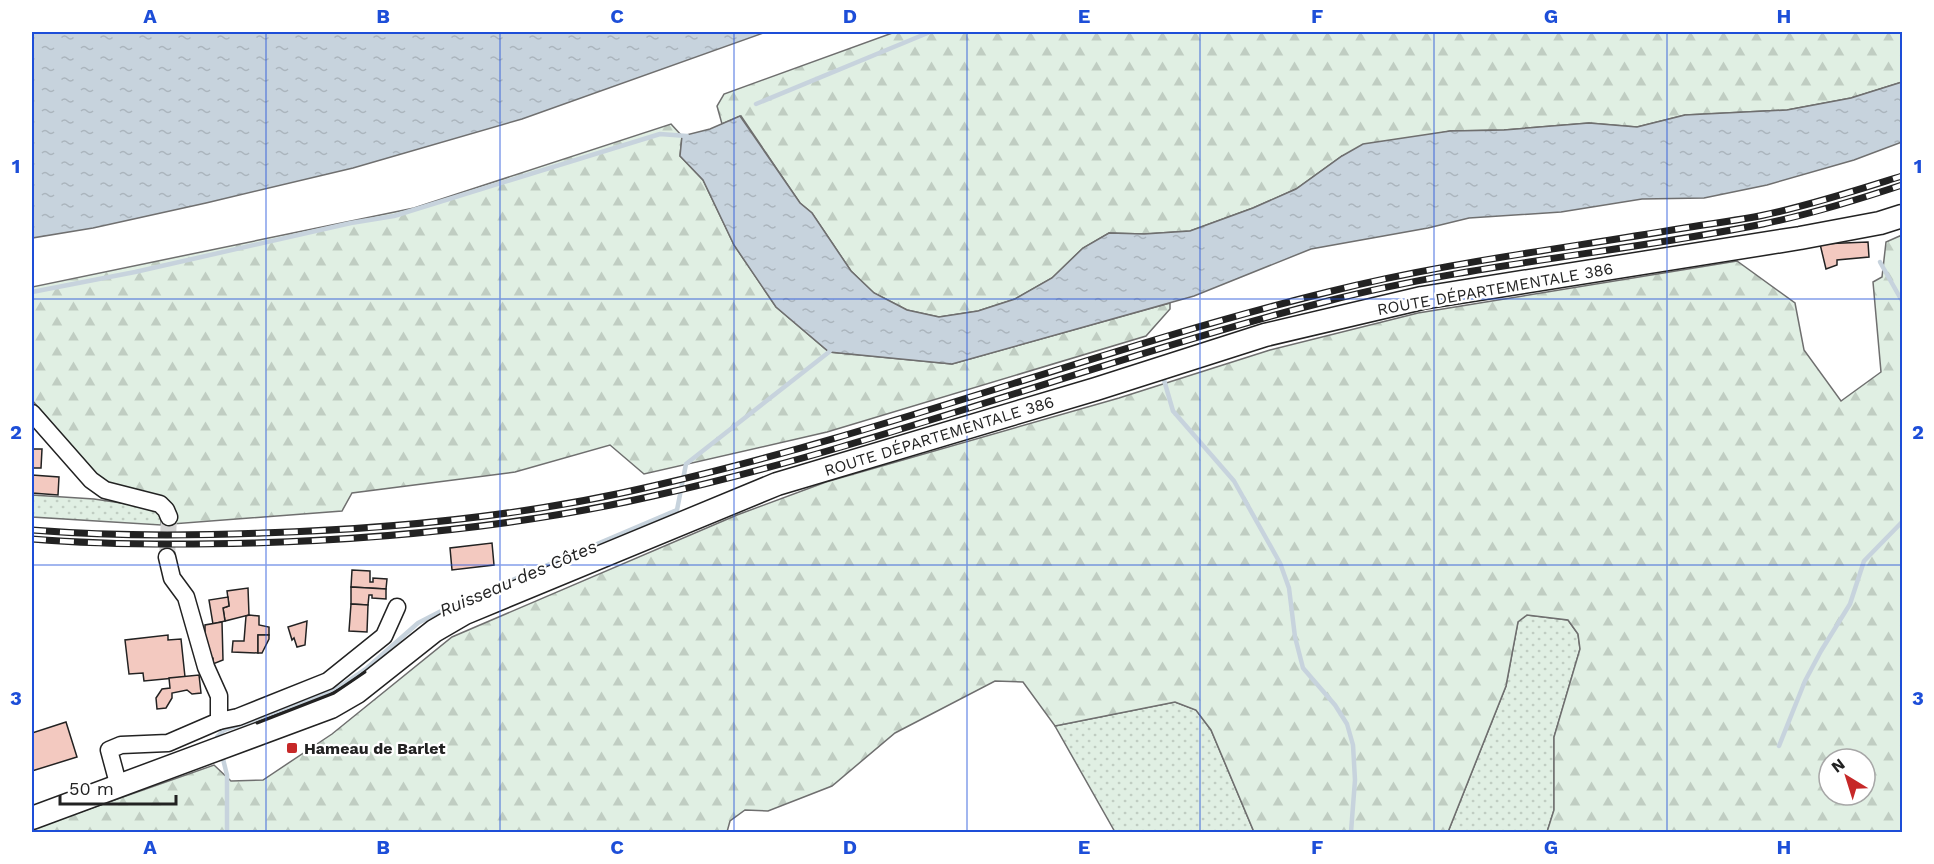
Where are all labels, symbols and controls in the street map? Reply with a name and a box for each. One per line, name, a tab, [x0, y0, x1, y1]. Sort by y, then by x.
text: A	[143, 4, 157, 28]
text: B	[376, 4, 390, 28]
text: C	[610, 4, 624, 28]
text: D	[843, 4, 857, 28]
text: E	[1078, 4, 1090, 28]
text: F	[1311, 4, 1323, 28]
text: G	[1544, 4, 1558, 28]
text: H	[1777, 4, 1791, 28]
text: 1	[12, 154, 20, 178]
text: 1	[1914, 154, 1922, 178]
street label: ROUTE DÉPARTEMENTALE 386	[1376, 259, 1614, 319]
street label: ROUTE DÉPARTEMENTALE 386	[822, 392, 1056, 480]
text: 2	[10, 420, 22, 444]
text: 2	[1912, 420, 1924, 444]
water label: Ruisseau des Côtes	[436, 535, 600, 621]
text: 3	[10, 686, 22, 710]
text: 3	[1912, 686, 1924, 710]
place label: Hameau de Barlet	[304, 739, 446, 758]
marker: Hameau de Barlet	[285, 741, 299, 755]
north arrow	[1817, 747, 1877, 807]
text: N	[1828, 754, 1849, 777]
scale bar	[60, 768, 176, 806]
text: 50 m	[69, 778, 114, 799]
text: A	[143, 835, 157, 859]
text: B	[376, 835, 390, 859]
text: C	[610, 835, 624, 859]
text: D	[843, 835, 857, 859]
text: E	[1078, 835, 1090, 859]
text: F	[1311, 835, 1323, 859]
text: G	[1544, 835, 1558, 859]
text: H	[1777, 835, 1791, 859]

